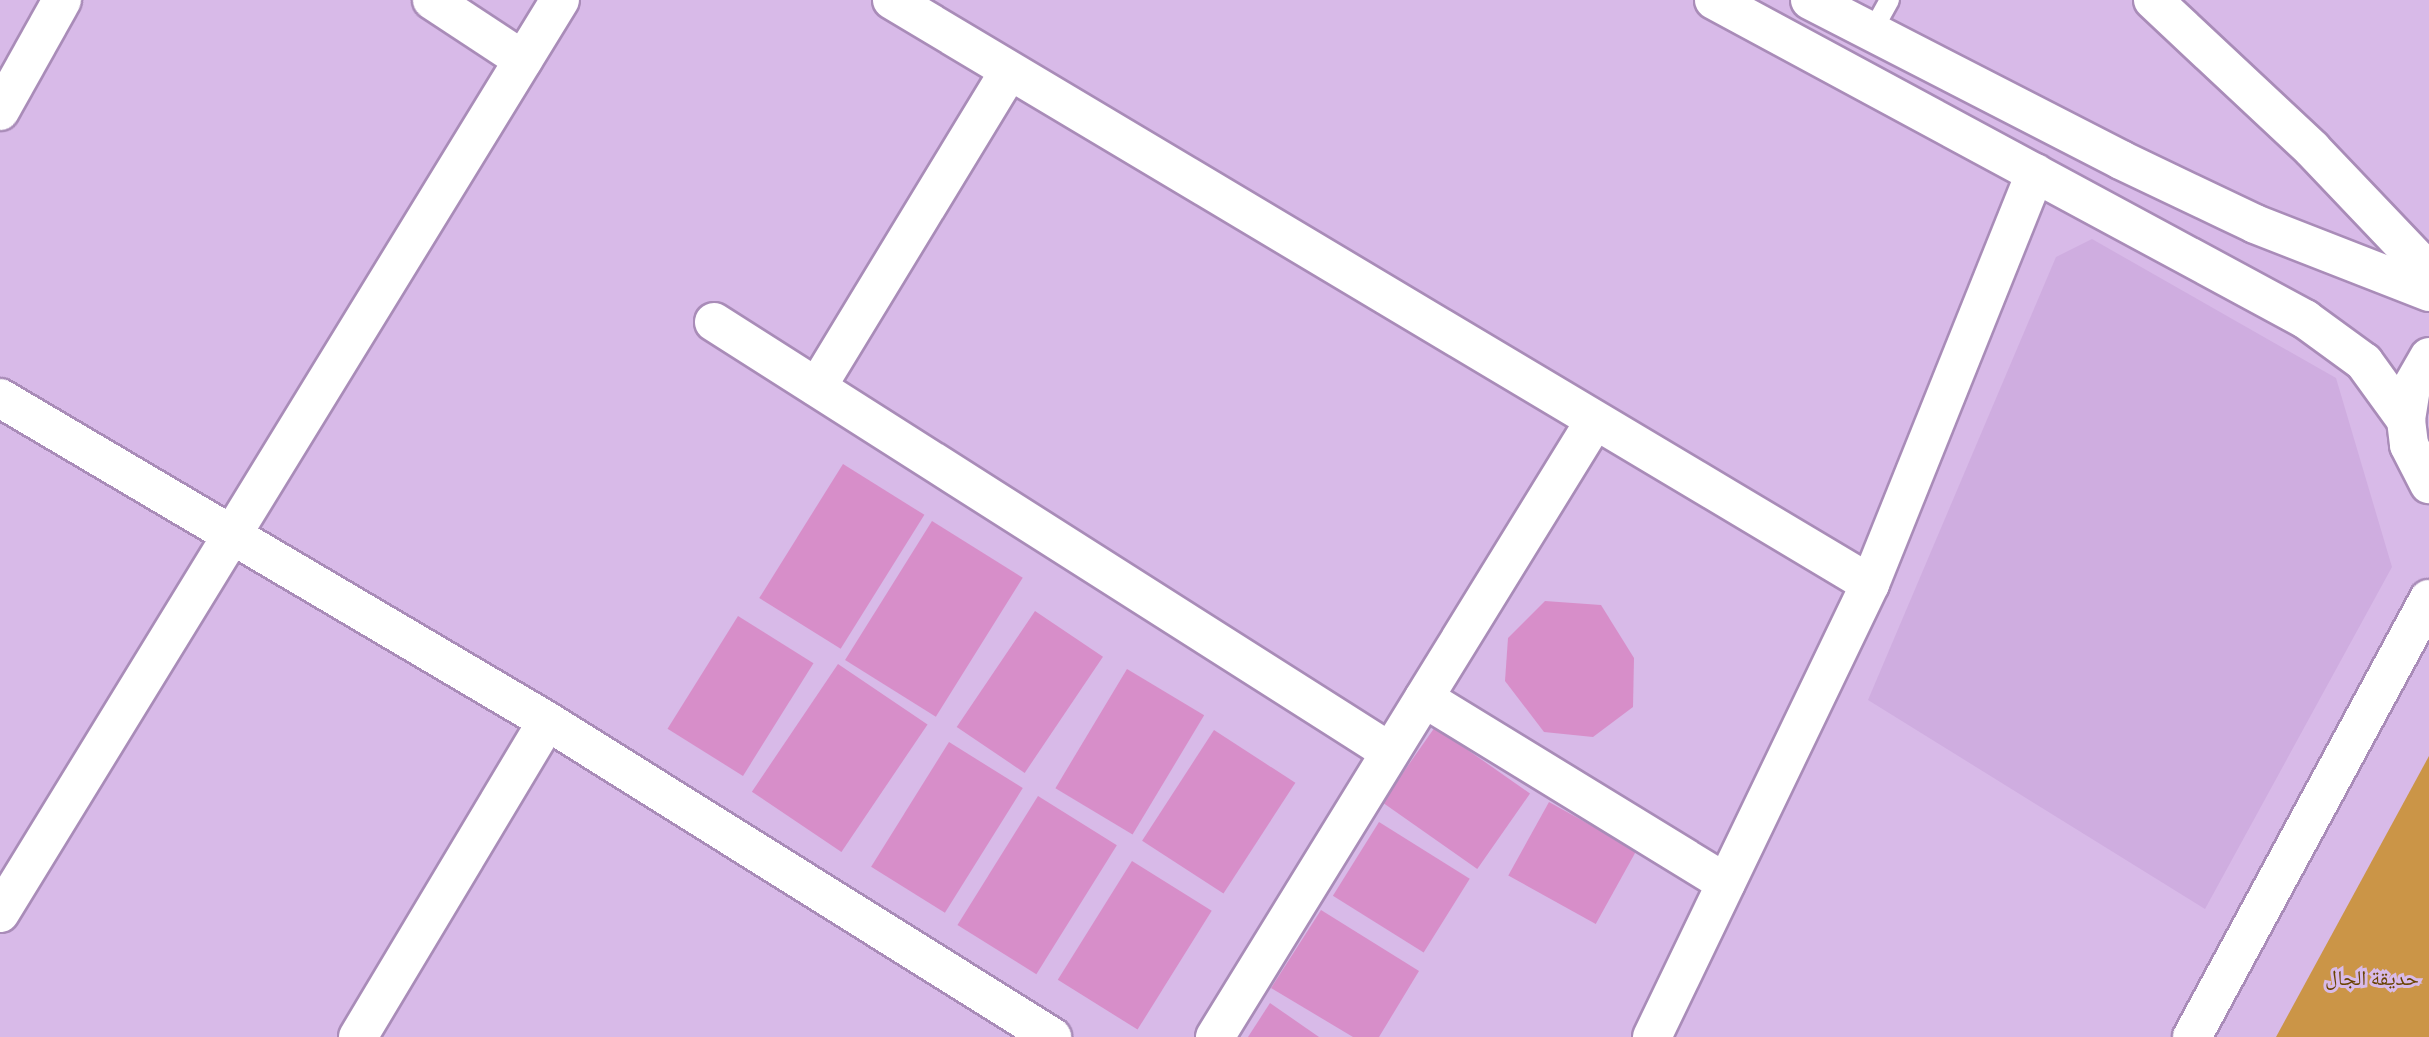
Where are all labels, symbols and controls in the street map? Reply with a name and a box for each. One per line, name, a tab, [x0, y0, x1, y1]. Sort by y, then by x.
park label: حديقة الجال	[2325, 965, 2419, 991]

